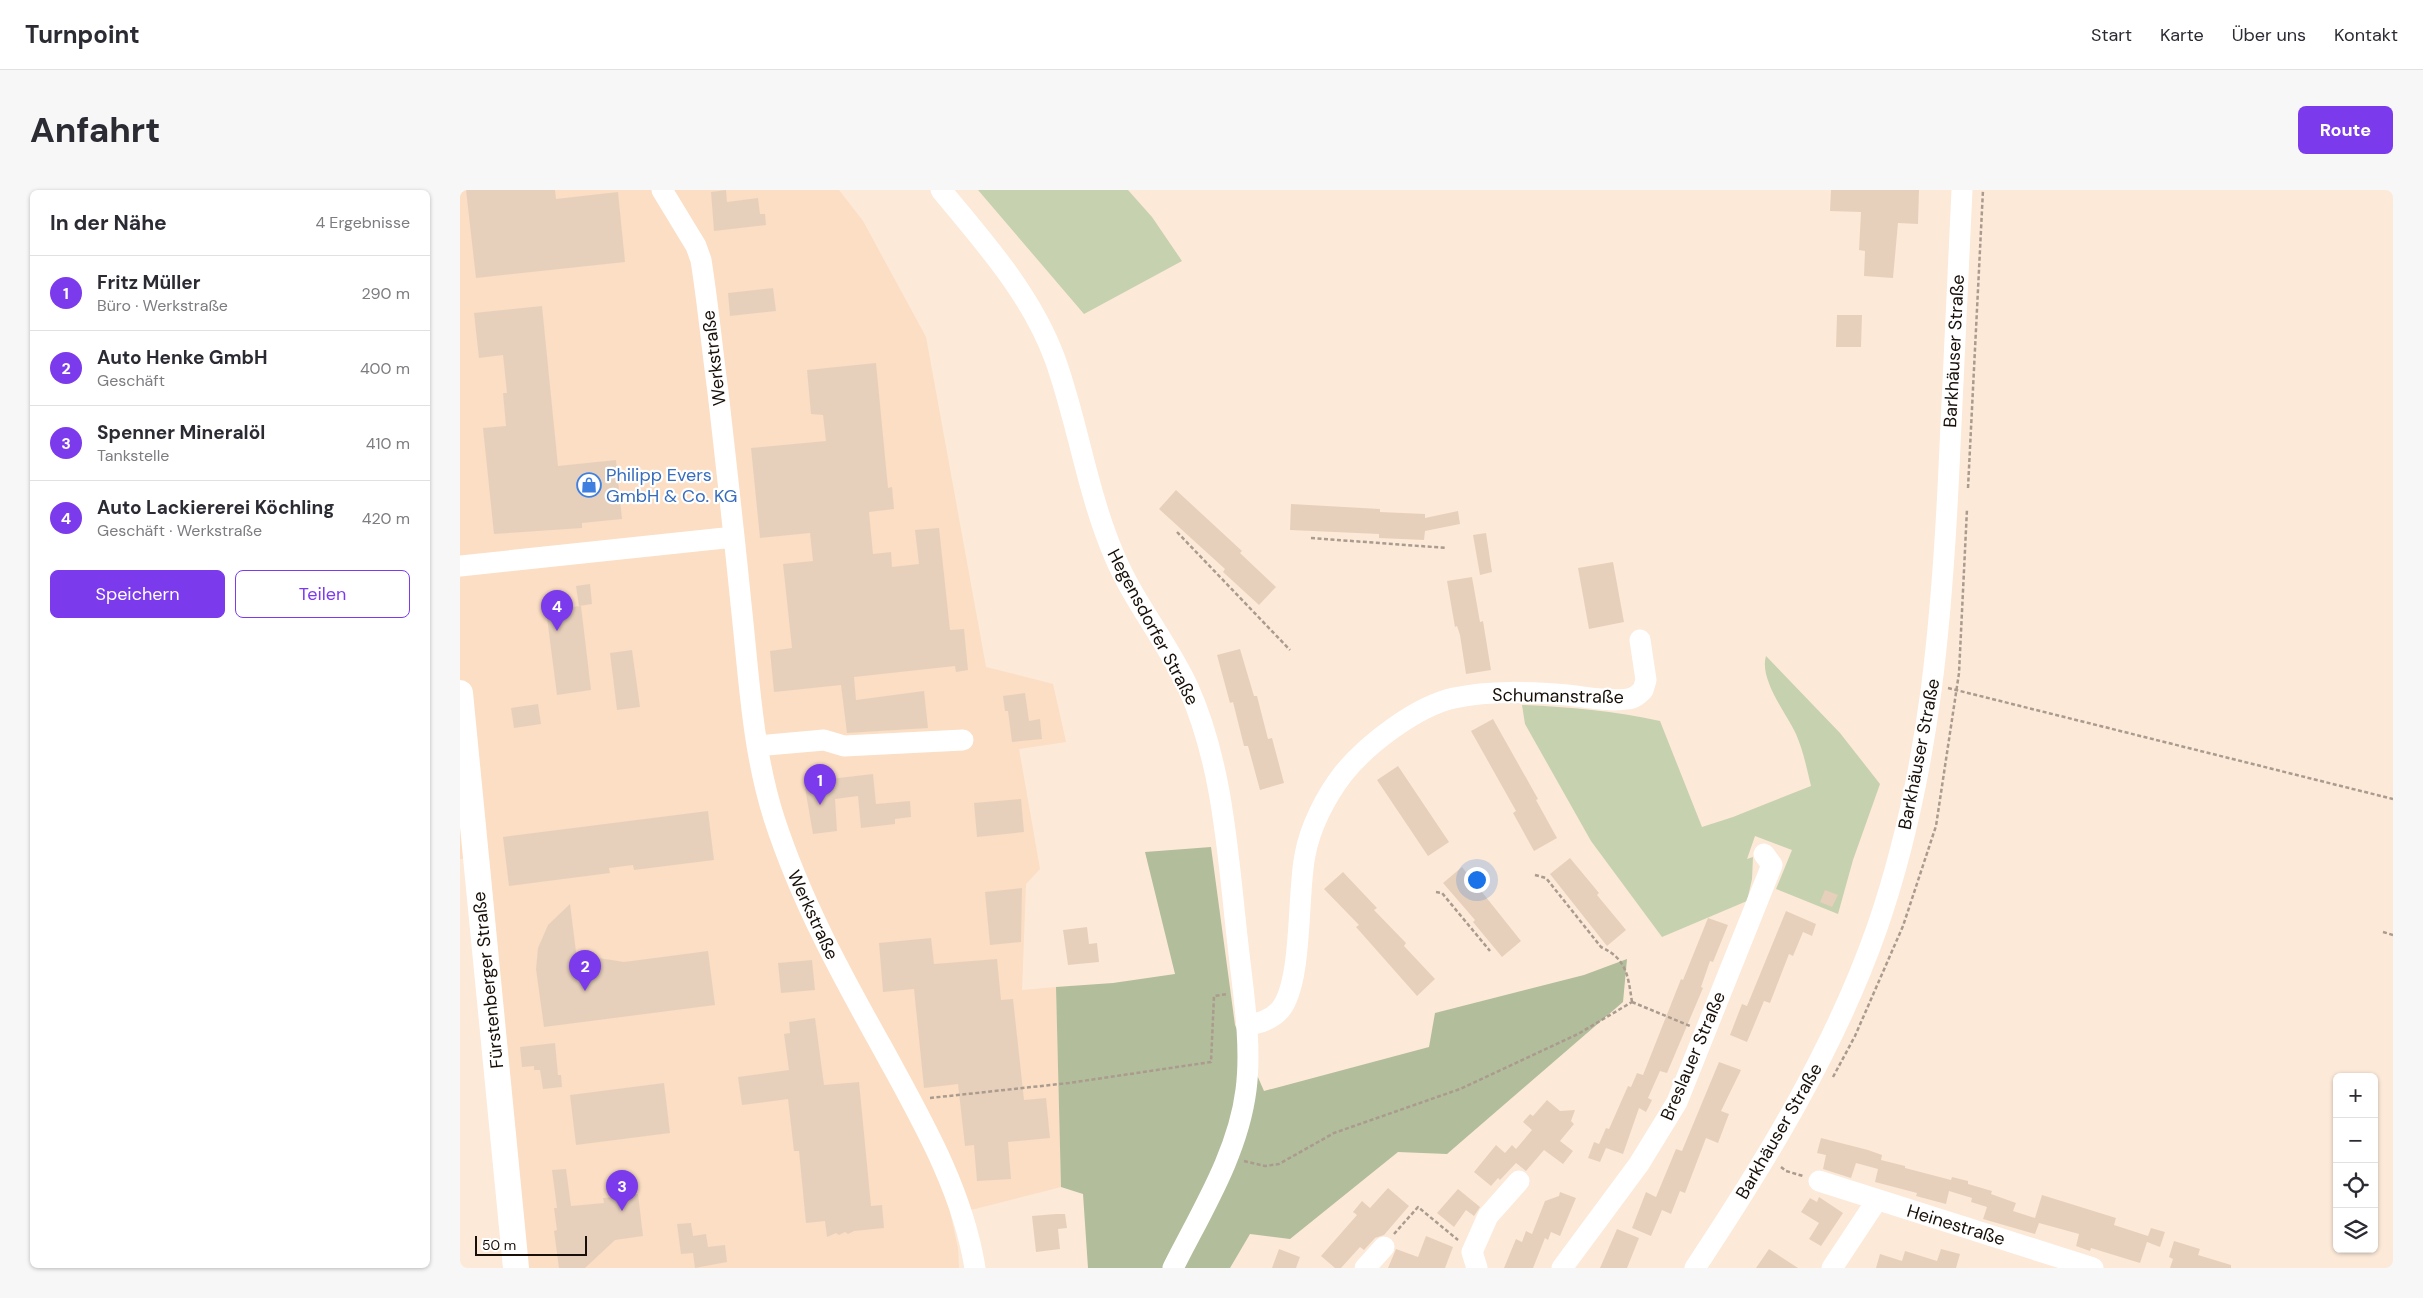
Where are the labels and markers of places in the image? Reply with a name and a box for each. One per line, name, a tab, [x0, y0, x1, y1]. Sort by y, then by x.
place label: Philipp Evers GmbH & Co. KG	[606, 463, 737, 508]
shop icon: Philipp Evers GmbH & Co. KG	[576, 472, 602, 498]
pin: 4	[541, 590, 573, 631]
pin: 1	[804, 764, 836, 805]
pin: 2	[569, 950, 601, 991]
pin: 3	[606, 1170, 638, 1211]

